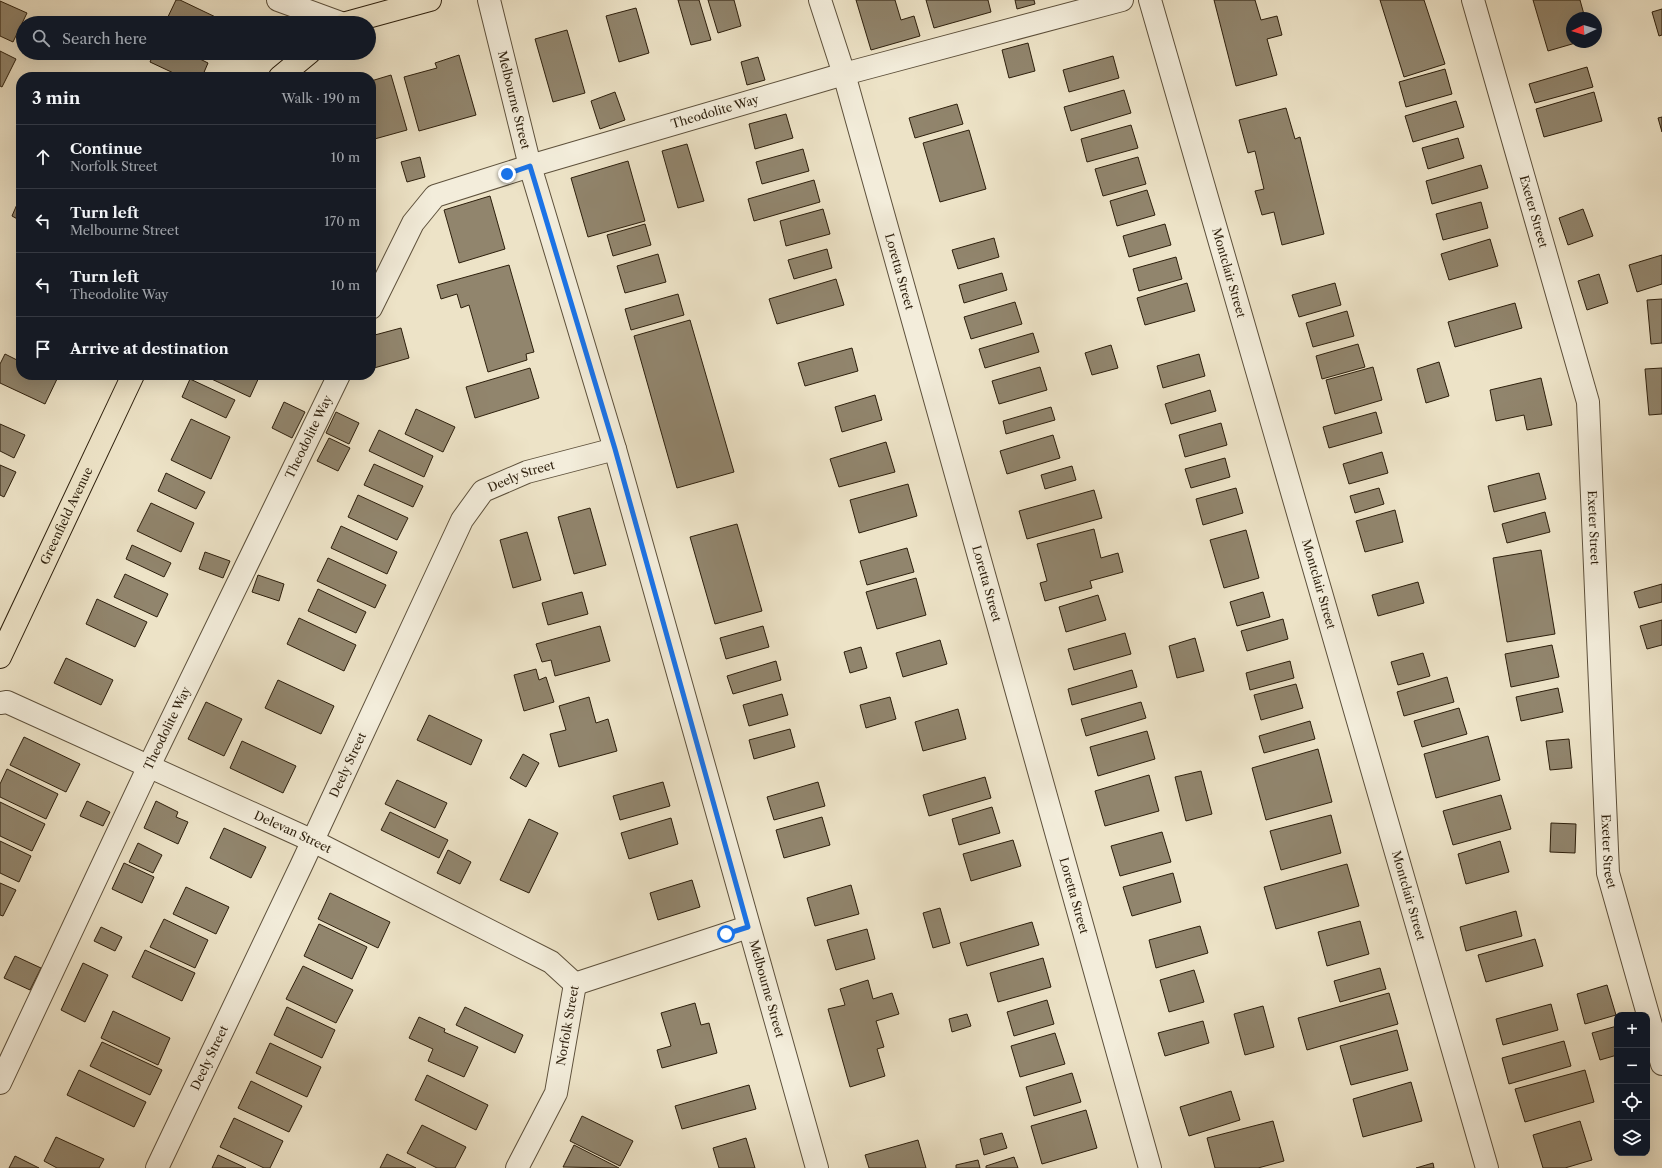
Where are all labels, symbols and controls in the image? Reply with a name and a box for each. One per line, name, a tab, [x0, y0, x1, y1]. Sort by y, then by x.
north arrow	[1566, 12, 1602, 48]
search box	[16, 16, 376, 60]
icon: search	[30, 27, 52, 49]
text: Search here	[62, 29, 147, 48]
street label: Melbourne Street	[495, 49, 534, 151]
text: 3 min	[32, 88, 81, 108]
text: Walk · 190 m	[281, 90, 360, 106]
street label: Theodolite Way	[669, 91, 761, 131]
text: Continue	[70, 139, 142, 158]
icon: ahead	[32, 146, 54, 168]
text: 10 m	[331, 149, 360, 165]
text: Norfolk Street	[70, 158, 158, 174]
route end	[498, 165, 516, 183]
street label: Exeter Street	[1516, 173, 1552, 250]
text: Turn left	[70, 203, 139, 222]
icon: left	[32, 210, 54, 232]
text: 170 m	[324, 213, 360, 229]
text: Melbourne Street	[70, 222, 179, 238]
street label: Montclair Street	[1209, 226, 1250, 320]
street label: Loretta Street	[882, 232, 918, 312]
text: Turn left	[70, 267, 139, 286]
icon: left	[32, 274, 54, 296]
text: 10 m	[331, 277, 360, 293]
text: Theodolite Way	[70, 286, 169, 302]
icon: arrive	[32, 338, 54, 360]
text: Arrive at destination	[70, 339, 229, 358]
street label: Theodolite Way	[282, 392, 335, 481]
street label: Deely Street	[485, 457, 557, 495]
street label: Greenfield Avenue	[37, 464, 96, 567]
street label: Exeter Street	[1585, 490, 1603, 566]
street label: Montclair Street	[1299, 537, 1339, 631]
street label: Loretta Street	[969, 544, 1005, 624]
street label: Theodolite Way	[140, 684, 194, 772]
street label: Deely Street	[326, 729, 369, 800]
street label: Delevan Street	[252, 807, 335, 857]
street label: Exeter Street	[1599, 814, 1620, 891]
street label: Montclair Street	[1389, 849, 1429, 943]
street label: Loretta Street	[1056, 856, 1092, 936]
route start	[717, 925, 735, 943]
street label: Melbourne Street	[746, 938, 788, 1040]
street label: Norfolk Street	[553, 983, 582, 1067]
map controls	[1614, 1012, 1650, 1156]
button: +	[1614, 1012, 1650, 1048]
street label: Deely Street	[187, 1022, 231, 1093]
button: −	[1614, 1048, 1650, 1084]
button: locate	[1614, 1084, 1650, 1120]
button: layers	[1614, 1120, 1650, 1156]

